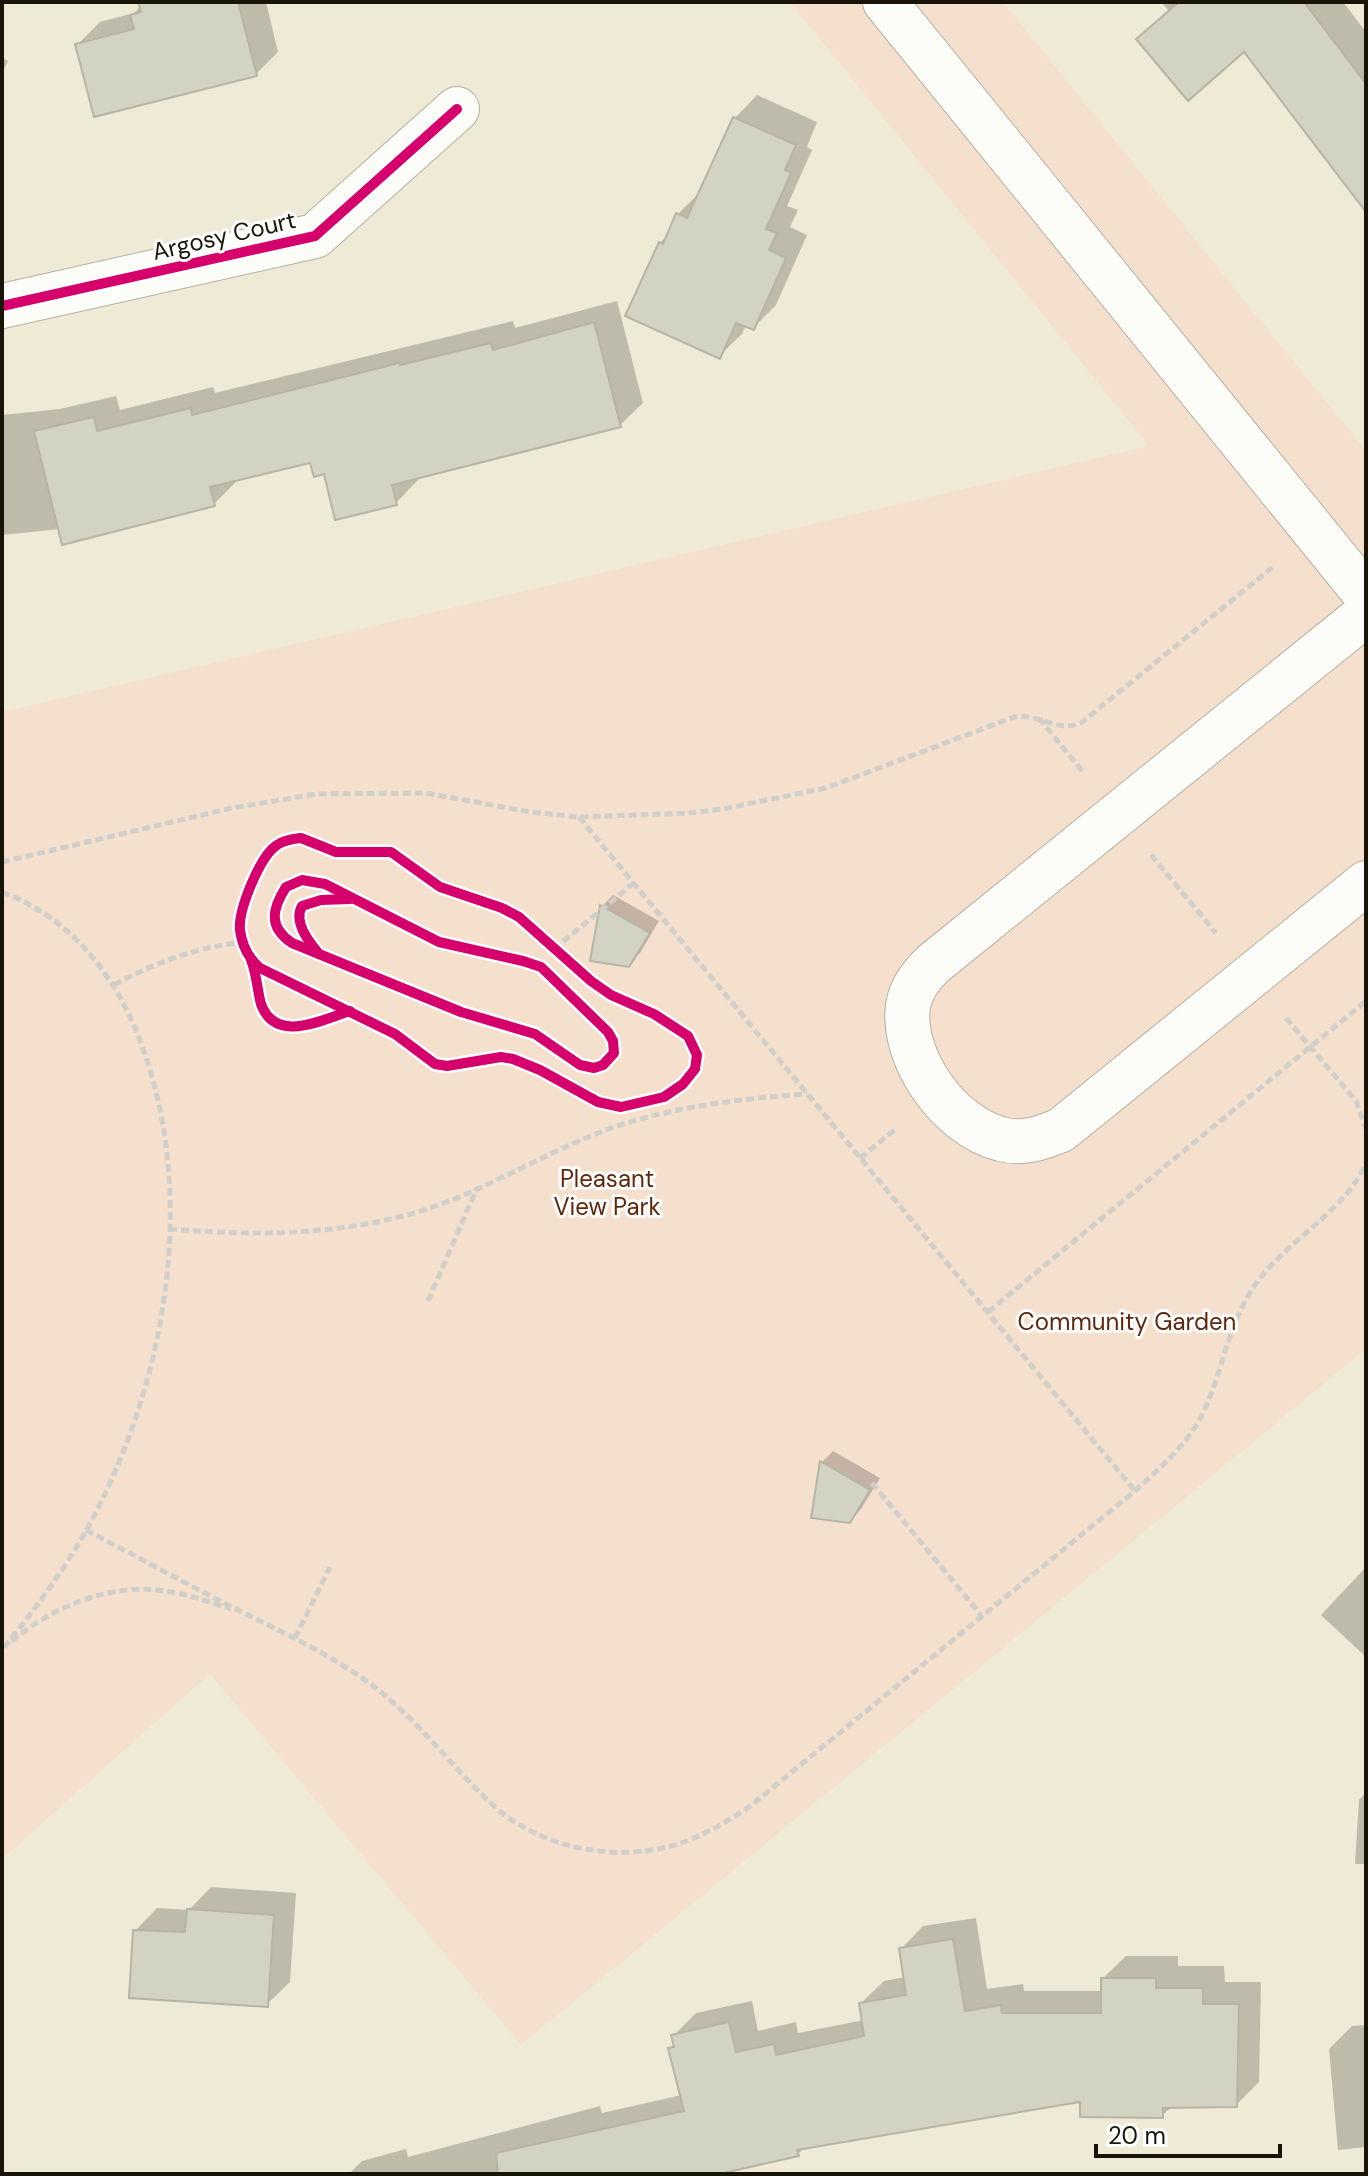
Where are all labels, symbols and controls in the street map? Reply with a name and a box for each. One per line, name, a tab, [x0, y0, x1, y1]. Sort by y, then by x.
street label: Argosy Court	[149, 204, 299, 267]
park label: Pleasant View Park	[553, 1163, 661, 1222]
park label: Community Garden	[1018, 1306, 1236, 1337]
scale bar	[1096, 2108, 1280, 2158]
text: 20 m	[1108, 2120, 1166, 2151]

